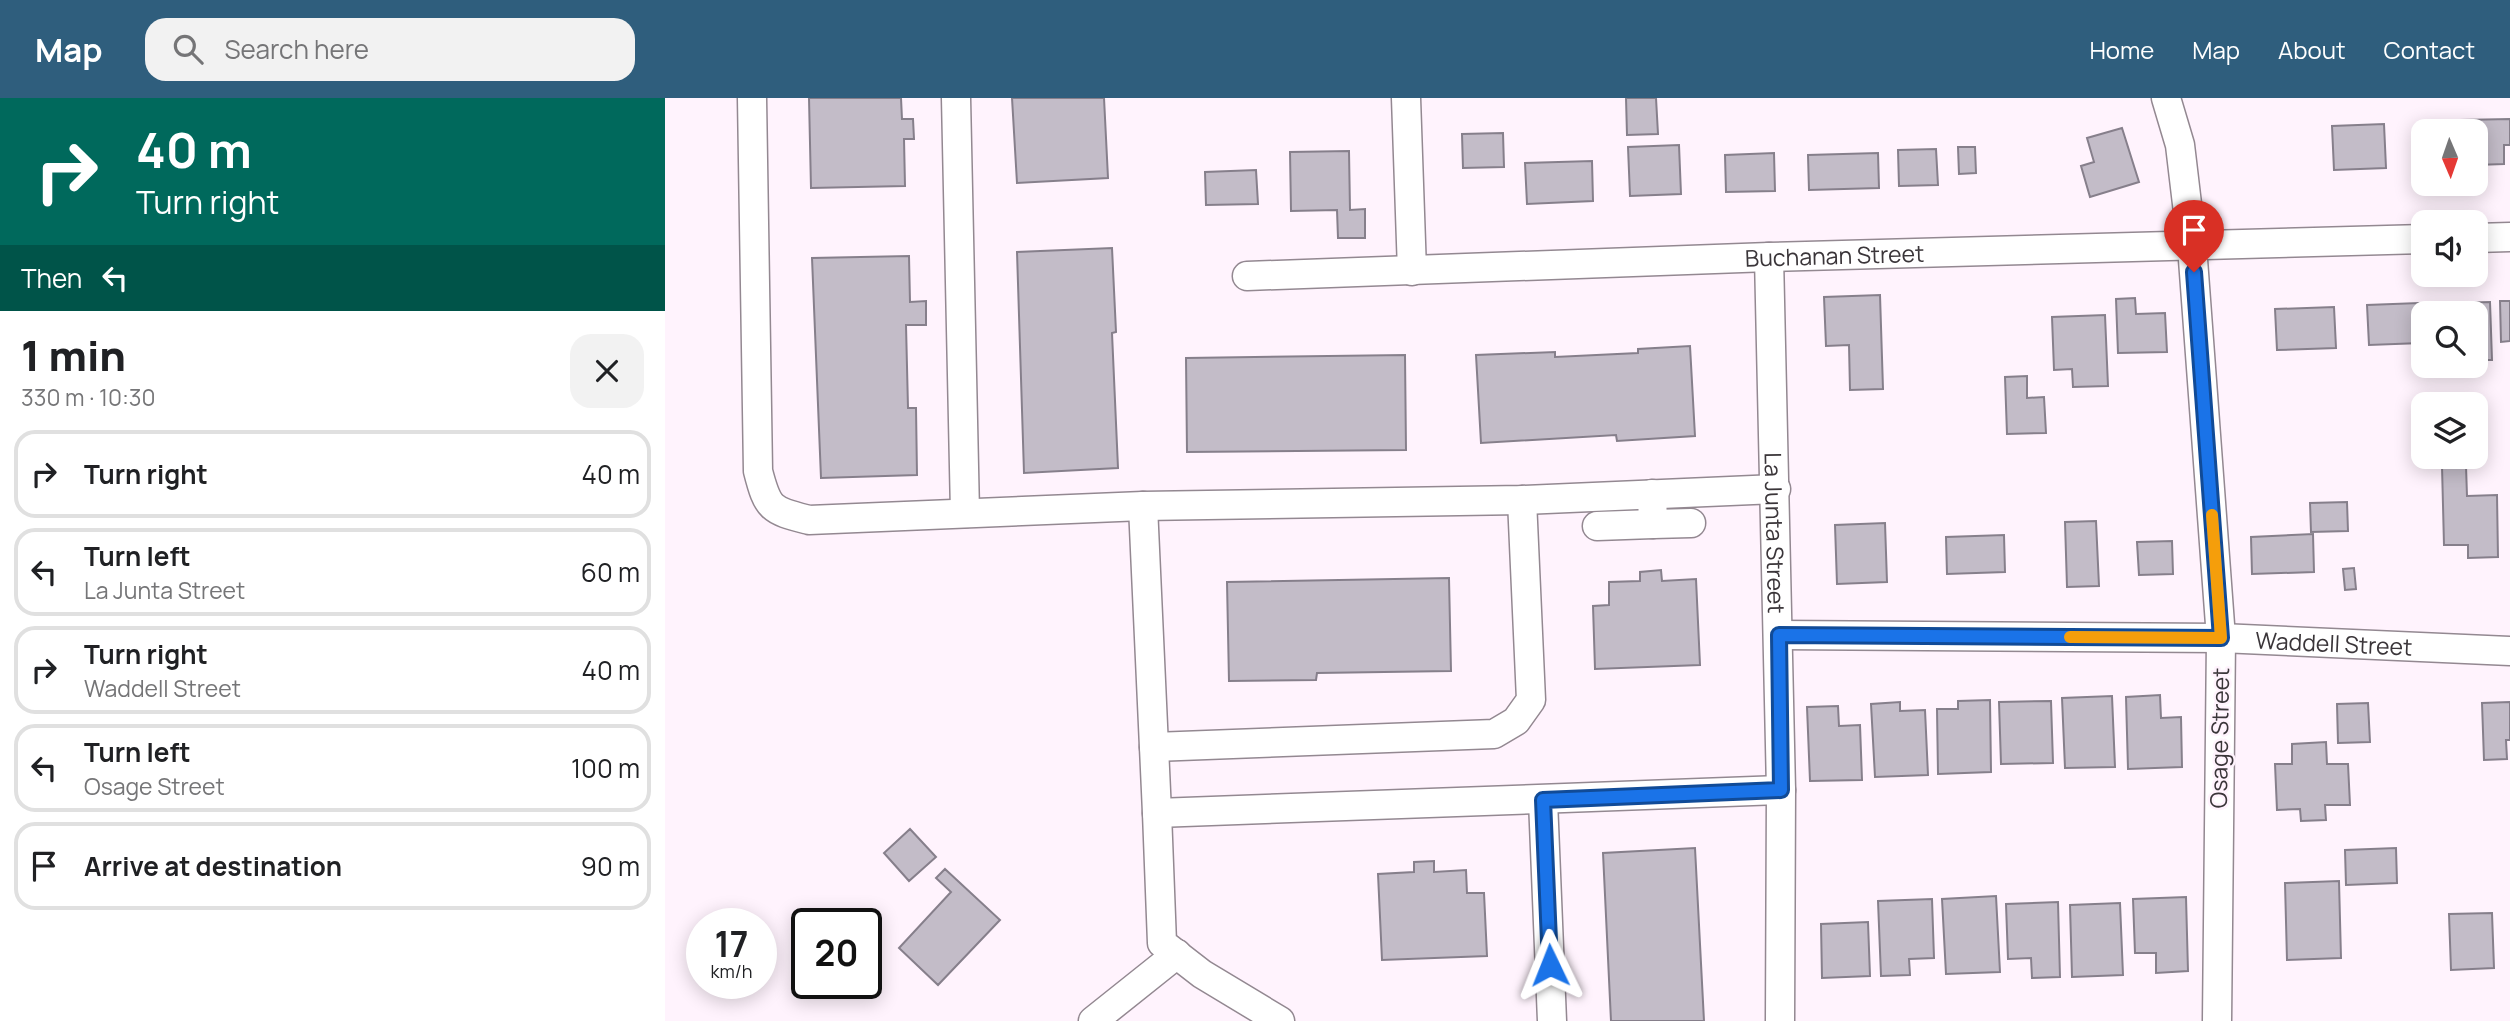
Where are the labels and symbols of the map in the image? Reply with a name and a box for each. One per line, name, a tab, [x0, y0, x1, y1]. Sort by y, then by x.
north arrow	[2411, 119, 2489, 196]
pin	[2164, 200, 2224, 272]
street label: Buchanan Street	[1744, 237, 1925, 274]
street label: La Junta Street	[1757, 452, 1793, 614]
street label: Waddell Street	[2255, 624, 2413, 663]
street label: Osage Street	[2202, 667, 2236, 809]
speed limit sign: 20	[791, 908, 882, 999]
position arrow	[1513, 928, 1587, 1002]

